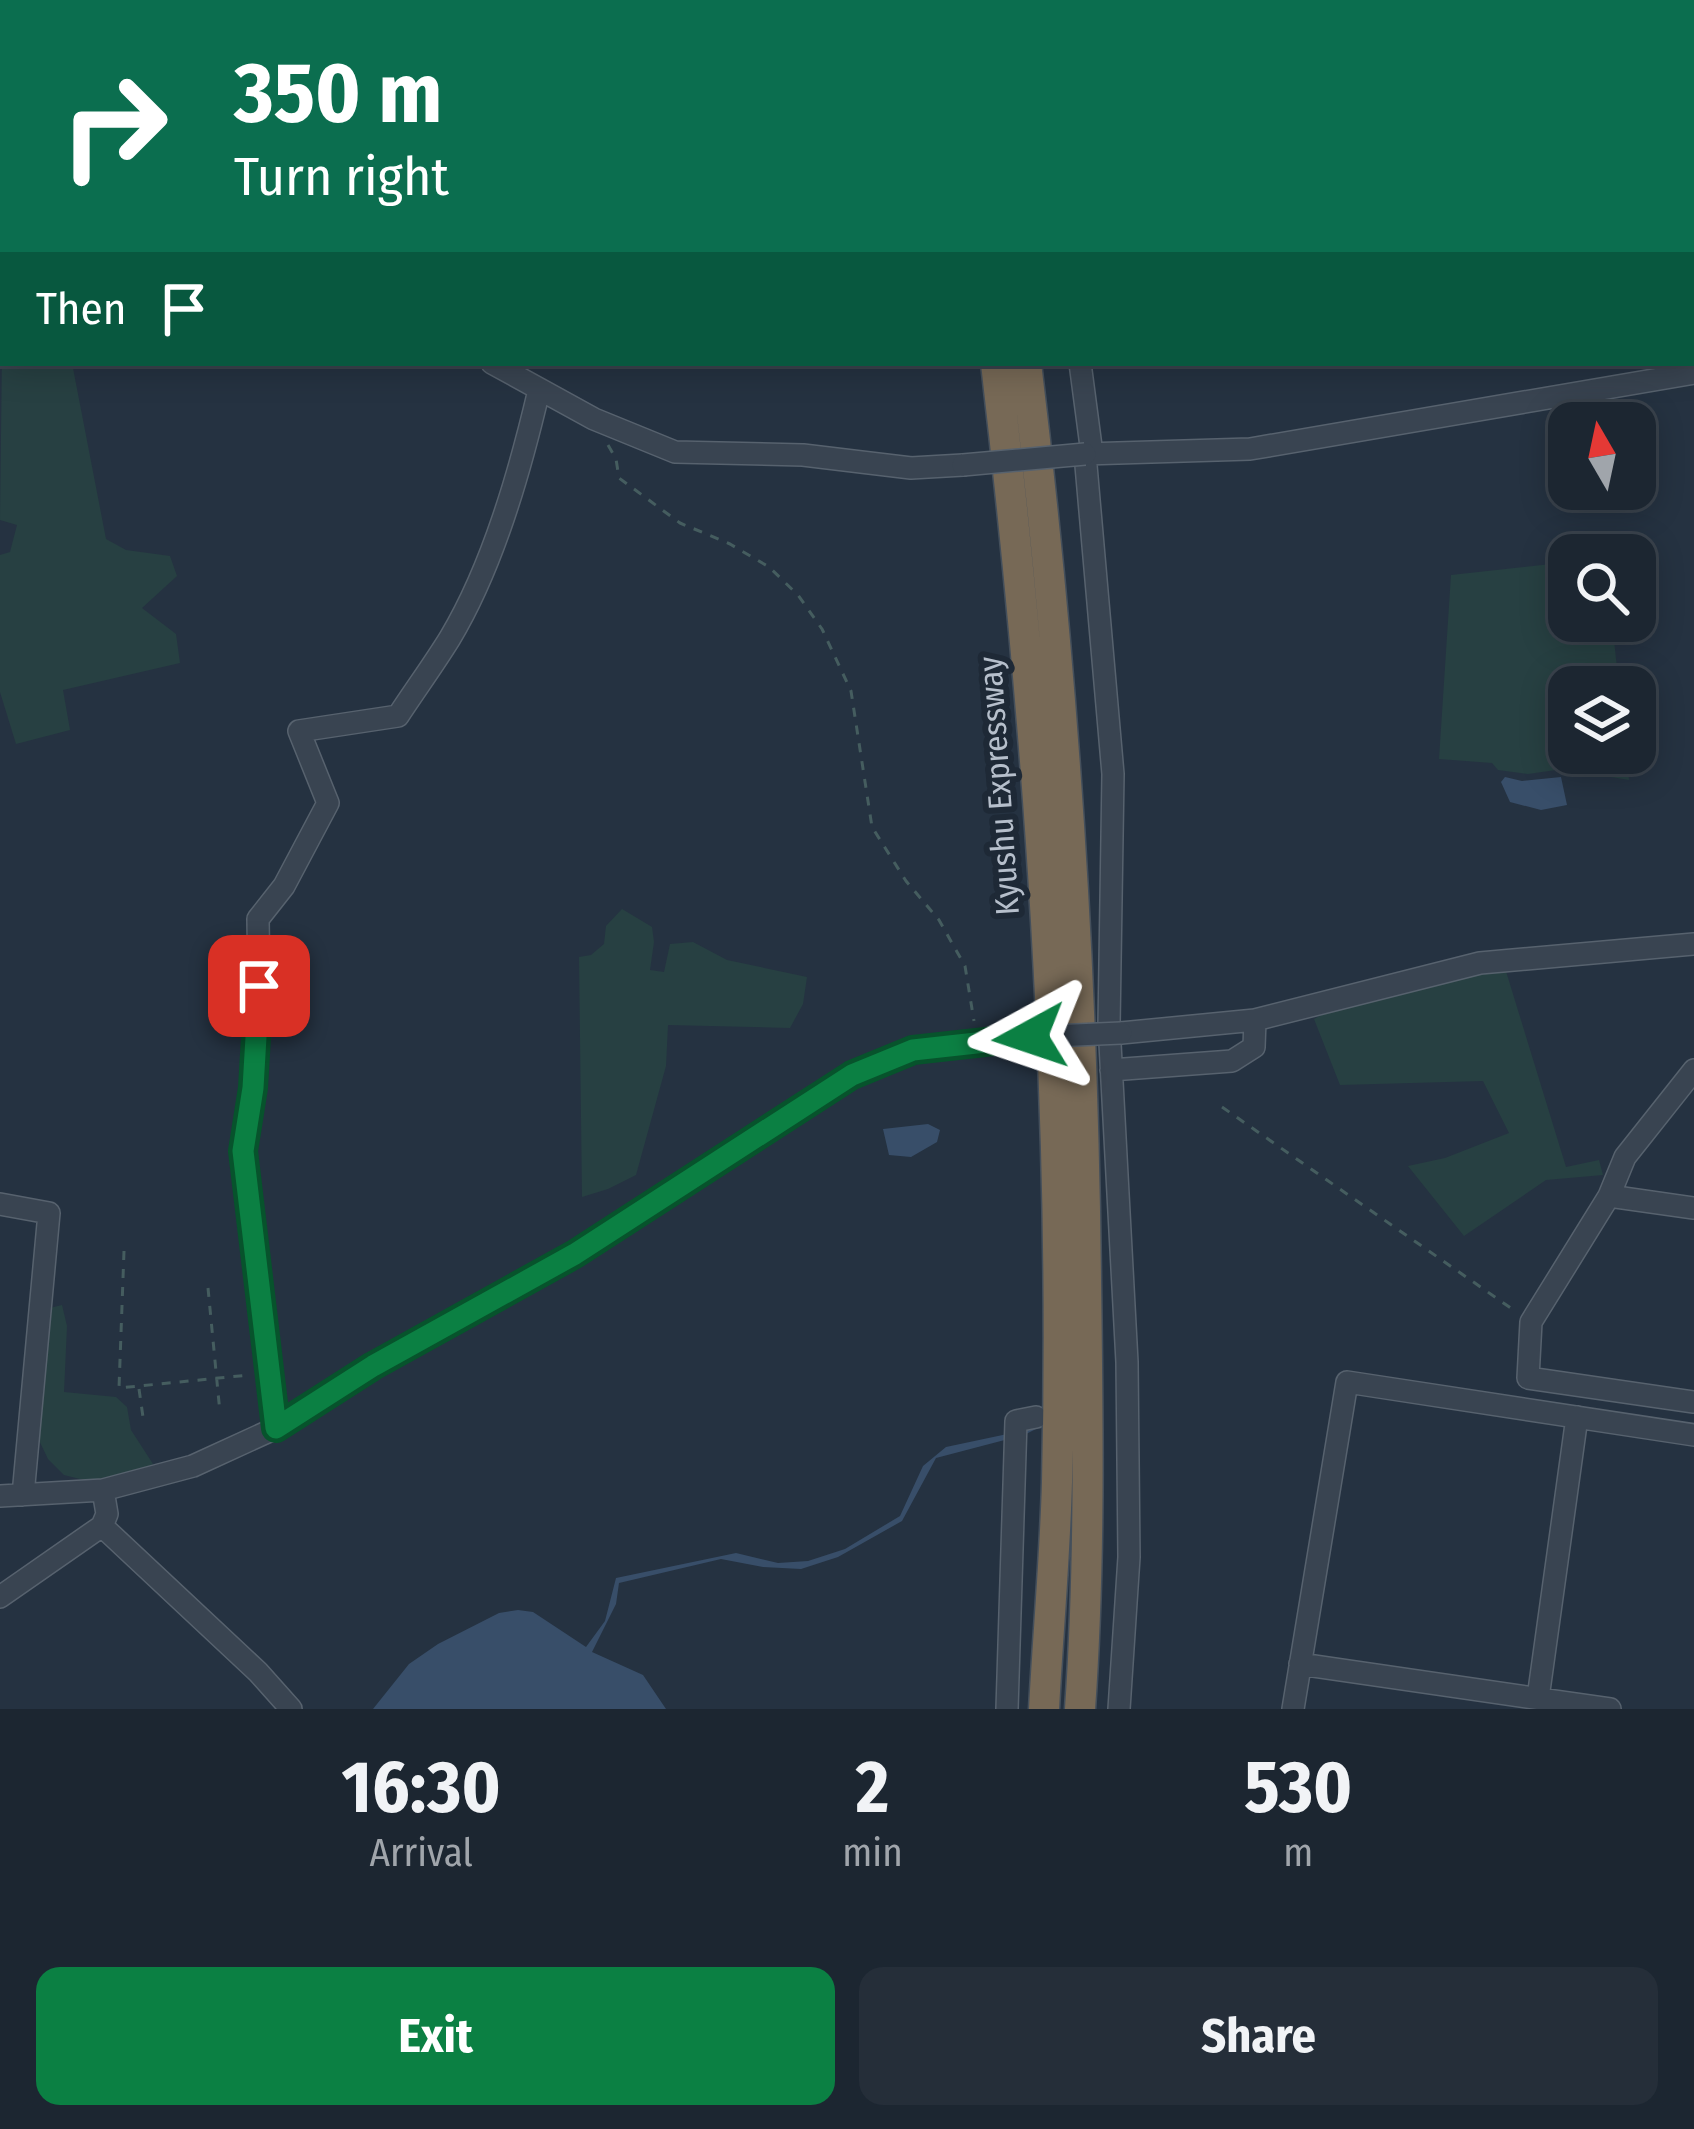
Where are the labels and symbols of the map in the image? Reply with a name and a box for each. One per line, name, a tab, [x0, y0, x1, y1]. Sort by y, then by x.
north arrow	[1548, 402, 1656, 510]
street label: Kyushu Expressway	[970, 655, 1028, 917]
pin	[208, 935, 310, 1037]
position arrow	[967, 974, 1093, 1100]

